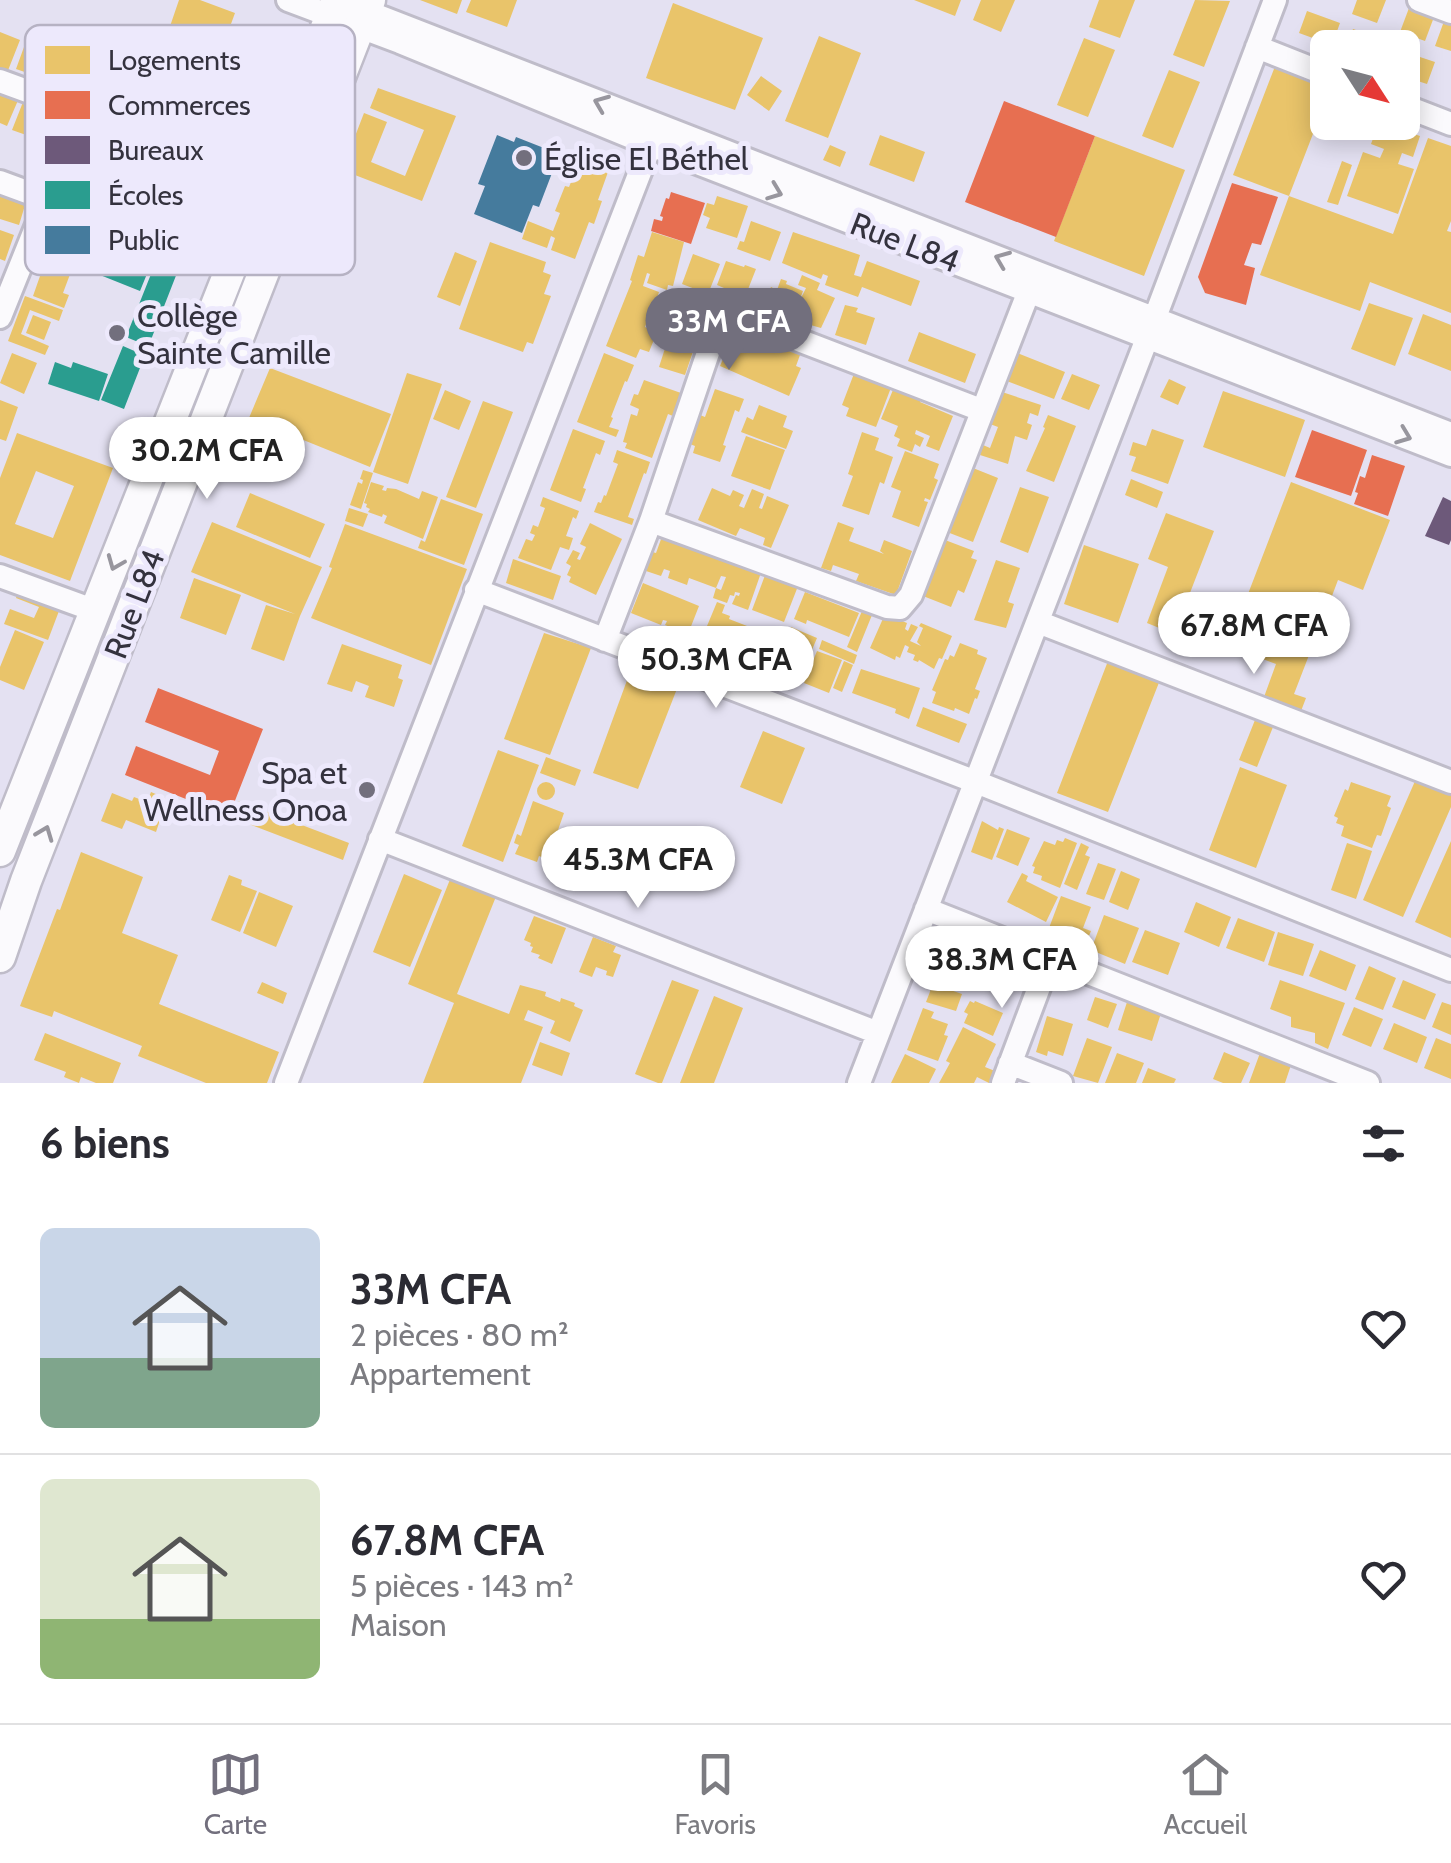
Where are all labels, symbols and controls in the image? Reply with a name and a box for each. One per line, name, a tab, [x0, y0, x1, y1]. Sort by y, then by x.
legend	[25, 25, 355, 275]
north arrow	[1310, 30, 1420, 140]
map controls	[1310, 30, 1420, 140]
text: Logements	[108, 43, 241, 77]
text: Commerces	[108, 88, 251, 122]
one-way arrow	[593, 95, 610, 115]
text: Bureaux	[108, 133, 203, 167]
place label: Église El Béthel	[544, 139, 749, 178]
marker: Église El Béthel	[513, 147, 535, 169]
text: Écoles	[108, 178, 183, 212]
one-way arrow	[765, 180, 782, 201]
street label: Rue L84	[845, 204, 965, 280]
text: Public	[108, 223, 179, 257]
one-way arrow	[994, 250, 1011, 270]
pin: 33M CFA	[637, 288, 821, 373]
place label: Collège Sainte Camille	[137, 296, 331, 372]
text: 33M CFA	[668, 301, 790, 340]
marker: Collège Sainte Camille	[106, 322, 128, 344]
pin: 30.2M CFA	[93, 417, 321, 502]
one-way arrow	[1394, 425, 1412, 445]
text: 30.2M CFA	[131, 430, 283, 469]
street label: Rue L84	[96, 544, 172, 664]
one-way arrow	[106, 554, 126, 571]
pin: 67.8M CFA	[1140, 592, 1368, 677]
text: 67.8M CFA	[1180, 605, 1328, 644]
pin: 50.3M CFA	[602, 626, 830, 711]
text: 50.3M CFA	[640, 639, 792, 678]
place label: Spa et Wellness Onoa	[143, 753, 348, 829]
marker: Spa et Wellness Onoa	[356, 779, 378, 801]
one-way arrow	[33, 825, 54, 842]
pin: 45.3M CFA	[524, 826, 752, 911]
text: 45.3M CFA	[563, 839, 713, 878]
pin: 38.3M CFA	[888, 926, 1116, 1011]
text: 38.3M CFA	[927, 939, 1077, 978]
icon: filters	[1356, 1116, 1411, 1171]
text: 6 biens	[40, 1117, 170, 1169]
text: 33M CFA	[350, 1263, 511, 1315]
icon: home	[120, 1268, 240, 1388]
icon: heart	[1356, 1301, 1411, 1356]
text: 2 pièces · 80 m²	[350, 1315, 569, 1354]
text: Appartement	[350, 1354, 531, 1393]
text: 67.8M CFA	[350, 1514, 544, 1566]
icon: home	[120, 1519, 240, 1639]
icon: heart	[1356, 1552, 1411, 1607]
text: 5 pièces · 143 m²	[350, 1566, 574, 1605]
text: Maison	[350, 1605, 447, 1644]
tab: Carte	[204, 1747, 267, 1841]
tab: Favoris	[675, 1747, 756, 1841]
tab: Accueil	[1163, 1747, 1247, 1841]

